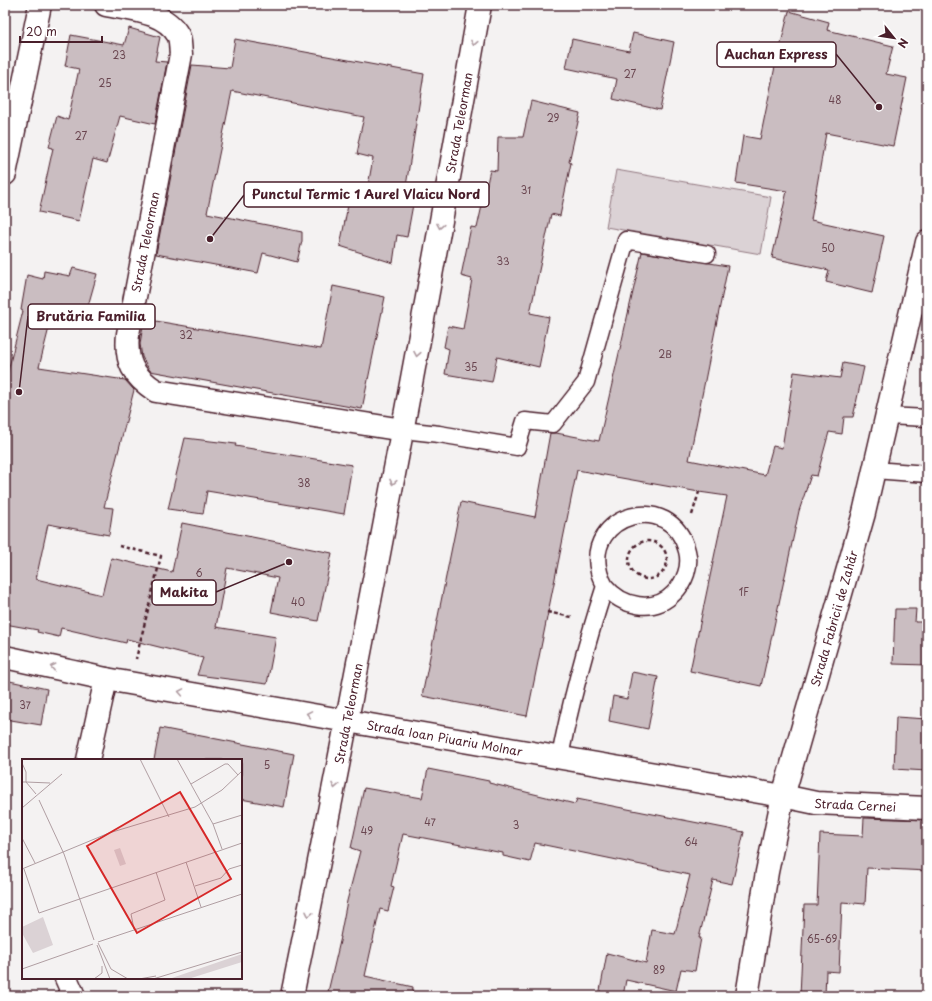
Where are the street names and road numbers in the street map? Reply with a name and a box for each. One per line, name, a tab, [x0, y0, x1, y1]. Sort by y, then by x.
street label: Strada Teleorman	[441, 71, 477, 175]
street label: Strada Teleorman	[126, 190, 164, 294]
street label: Strada Fabricii de Zahăr	[806, 548, 862, 689]
street label: Strada Teleorman	[330, 662, 367, 765]
street label: Strada Ioan Piuariu Molnar	[365, 716, 524, 760]
street label: Strada Cernei	[814, 794, 897, 816]

